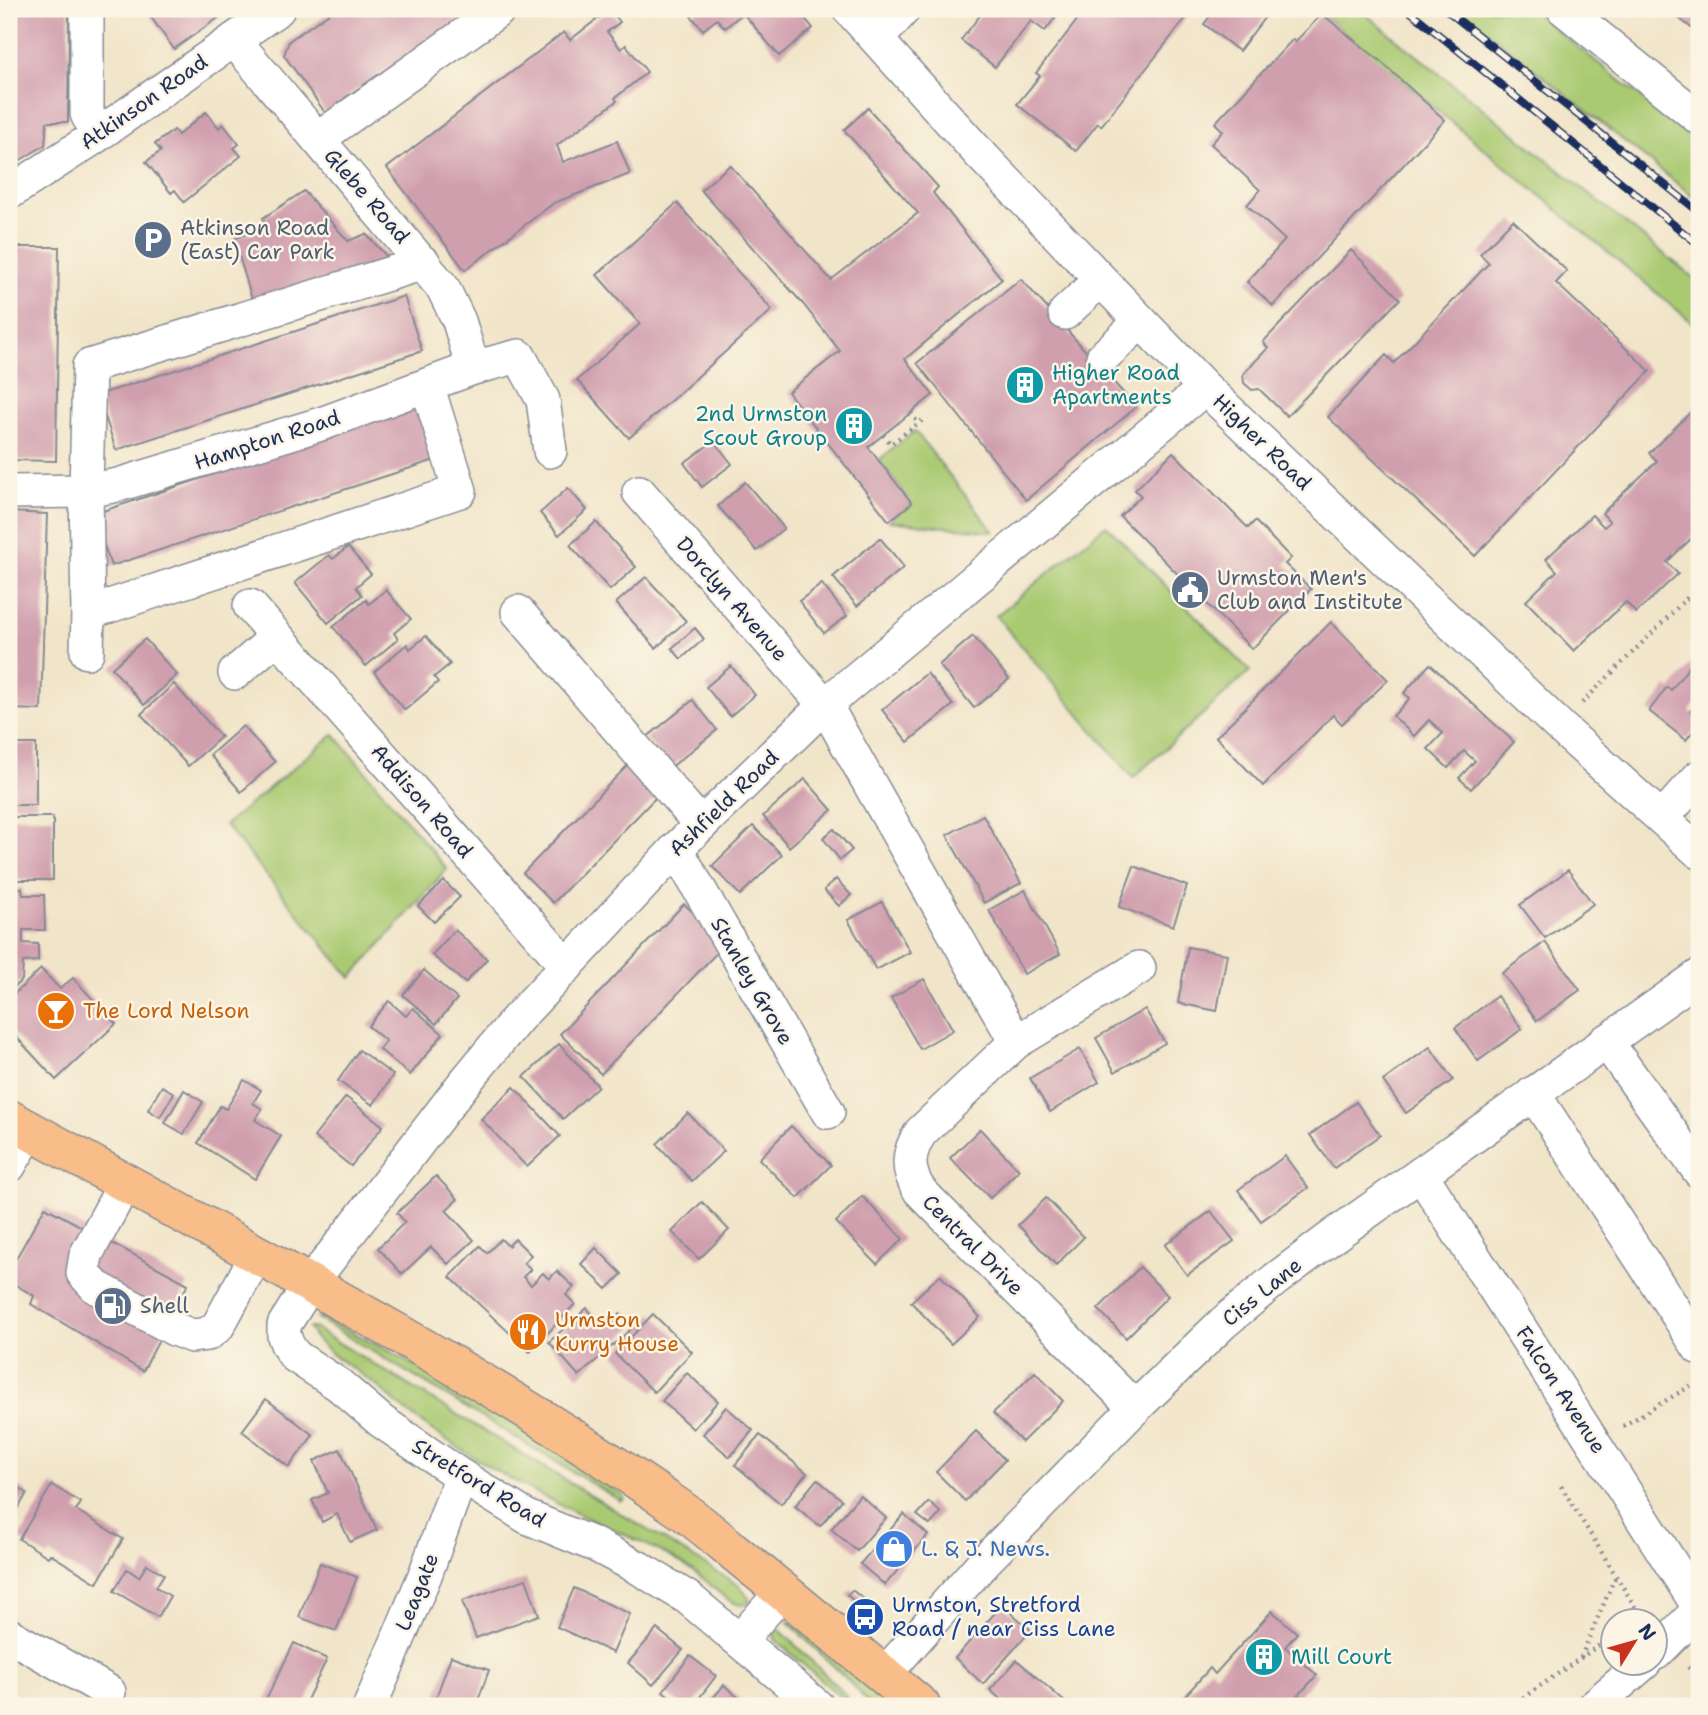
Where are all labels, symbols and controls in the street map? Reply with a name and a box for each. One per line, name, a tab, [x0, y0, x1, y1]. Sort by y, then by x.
street label: Atkinson Road	[75, 48, 213, 156]
street label: Glebe Road	[318, 142, 416, 250]
place label: Atkinson Road (East) Car Park	[180, 214, 334, 266]
parking icon: Atkinson Road (East) Car Park	[132, 219, 174, 261]
place label: Higher Road Apartments	[1052, 359, 1180, 411]
building icon: Higher Road Apartments	[1004, 364, 1046, 406]
street label: Higher Road	[1206, 388, 1318, 496]
place label: 2nd Urmston Scout Group	[695, 400, 827, 452]
street label: Hampton Road	[190, 403, 344, 477]
building icon: 2nd Urmston Scout Group	[833, 405, 875, 447]
street label: Dorclyn Avenue	[670, 531, 794, 667]
place label: Urmston Men's Club and Institute	[1217, 564, 1403, 616]
public building icon: Urmston Men's Club and Institute	[1169, 569, 1211, 611]
street label: Addison Road	[365, 738, 479, 864]
street label: Ashfield Road	[663, 743, 785, 863]
street label: Stanley Grove	[704, 912, 800, 1050]
bar icon: The Lord Nelson	[35, 990, 77, 1032]
place label: The Lord Nelson	[83, 997, 250, 1025]
street label: Central Drive	[916, 1188, 1030, 1302]
street label: Ciss Lane	[1216, 1251, 1308, 1333]
fuel station icon: Shell	[92, 1285, 134, 1327]
place label: Shell	[140, 1292, 189, 1320]
place label: Urmston Kurry House	[555, 1306, 679, 1358]
restaurant icon: Urmston Kurry House	[507, 1311, 549, 1353]
street label: Falcon Avenue	[1509, 1321, 1613, 1459]
street label: Stretford Road	[407, 1432, 551, 1534]
shop icon: L. & J. News.	[873, 1528, 915, 1570]
place label: L. & J. News.	[921, 1535, 1050, 1563]
street label: Leagate	[389, 1549, 445, 1635]
place label: Urmston, Stretford Road / near Ciss Lane	[892, 1591, 1116, 1643]
bus stop icon: Urmston, Stretford Road / near Ciss Lane	[844, 1596, 886, 1638]
north arrow	[1600, 1606, 1670, 1676]
text: N	[1633, 1619, 1662, 1646]
building icon: Mill Court	[1243, 1636, 1285, 1678]
place label: Mill Court	[1291, 1643, 1392, 1671]

